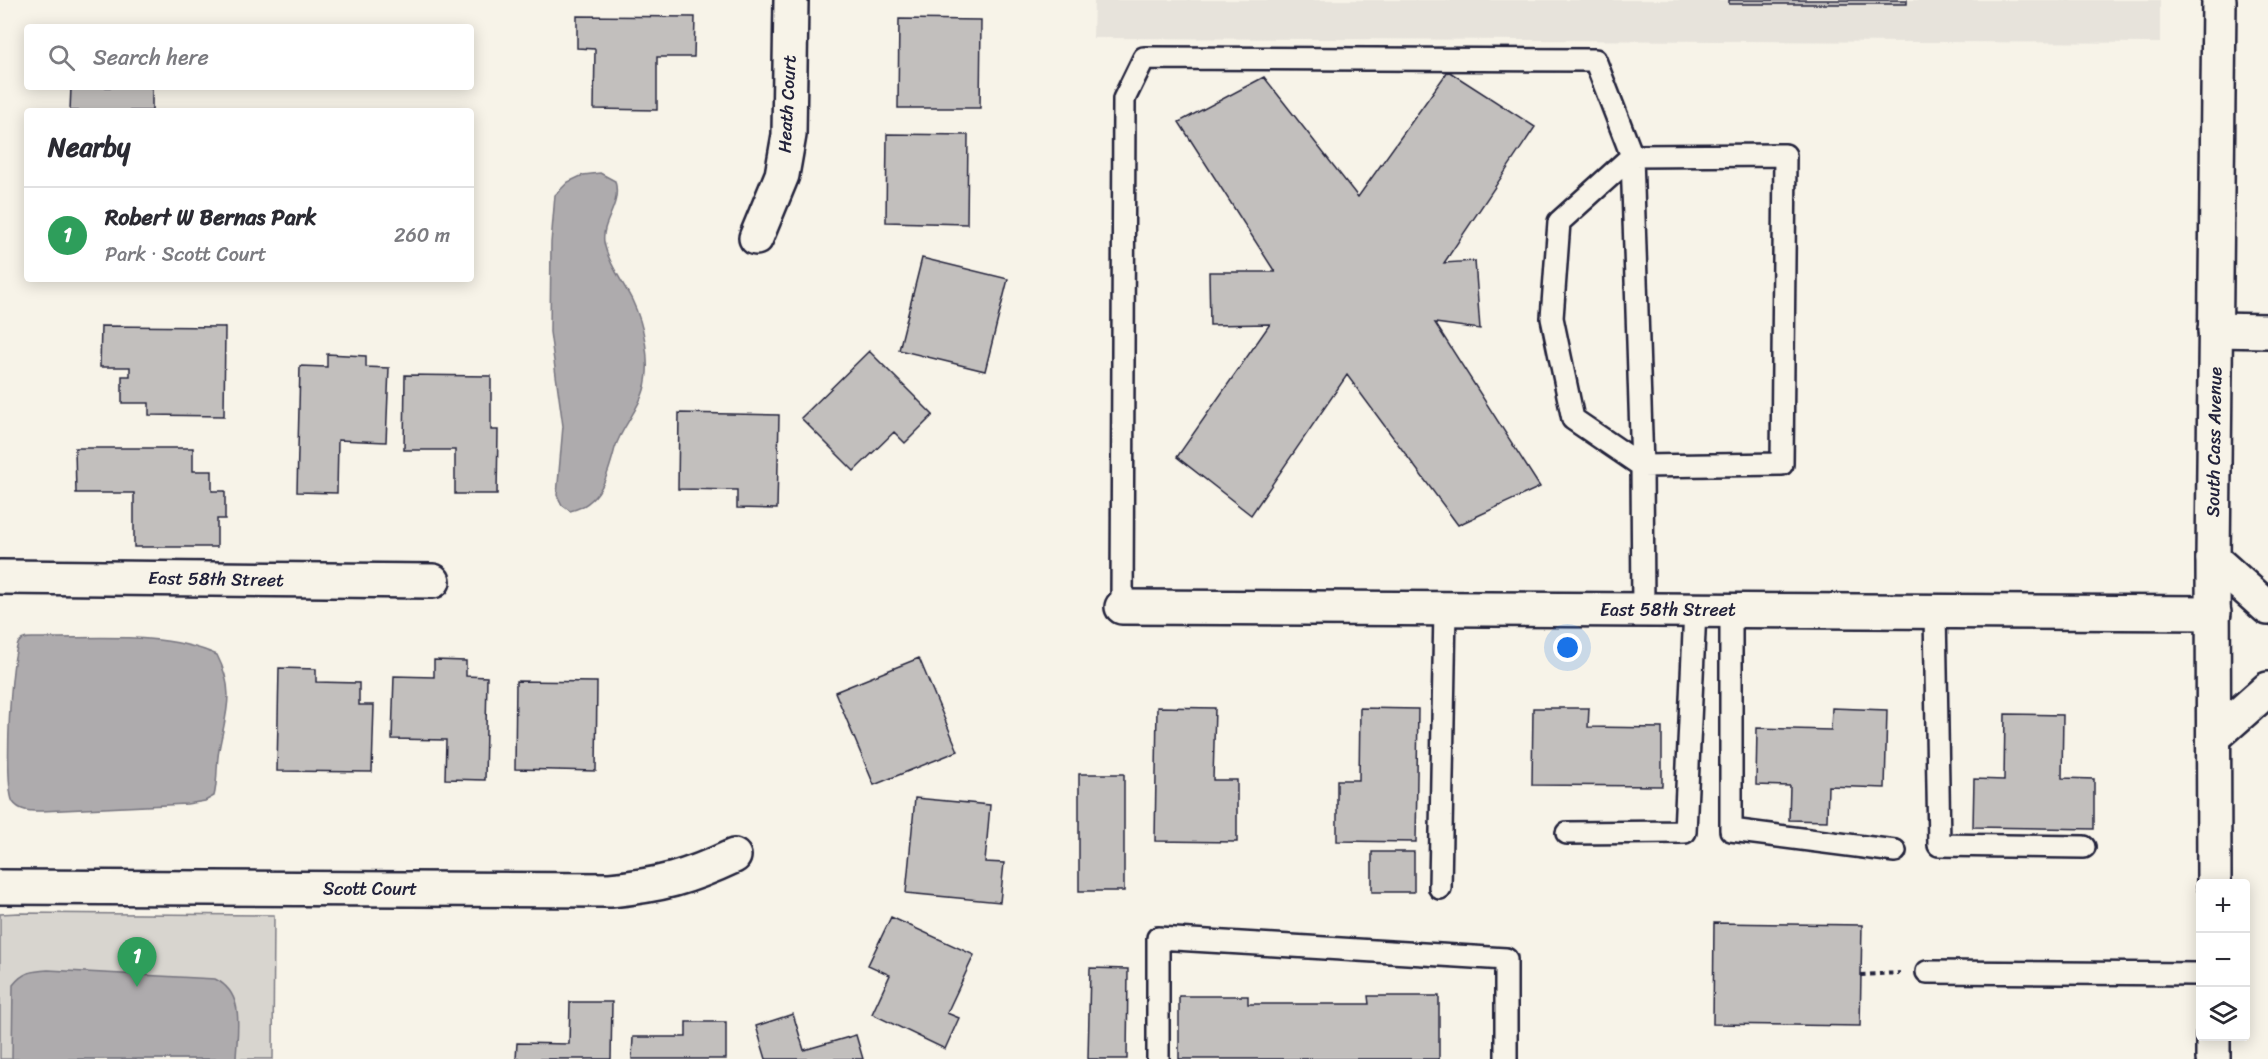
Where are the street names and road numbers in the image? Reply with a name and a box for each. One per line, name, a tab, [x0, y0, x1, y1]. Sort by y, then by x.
street label: Heath Court	[768, 54, 806, 154]
street label: South Cass Avenue	[2197, 366, 2231, 517]
street label: East 58th Street	[148, 562, 284, 596]
street label: East 58th Street	[1600, 594, 1736, 626]
street label: Scott Court	[323, 873, 417, 905]

